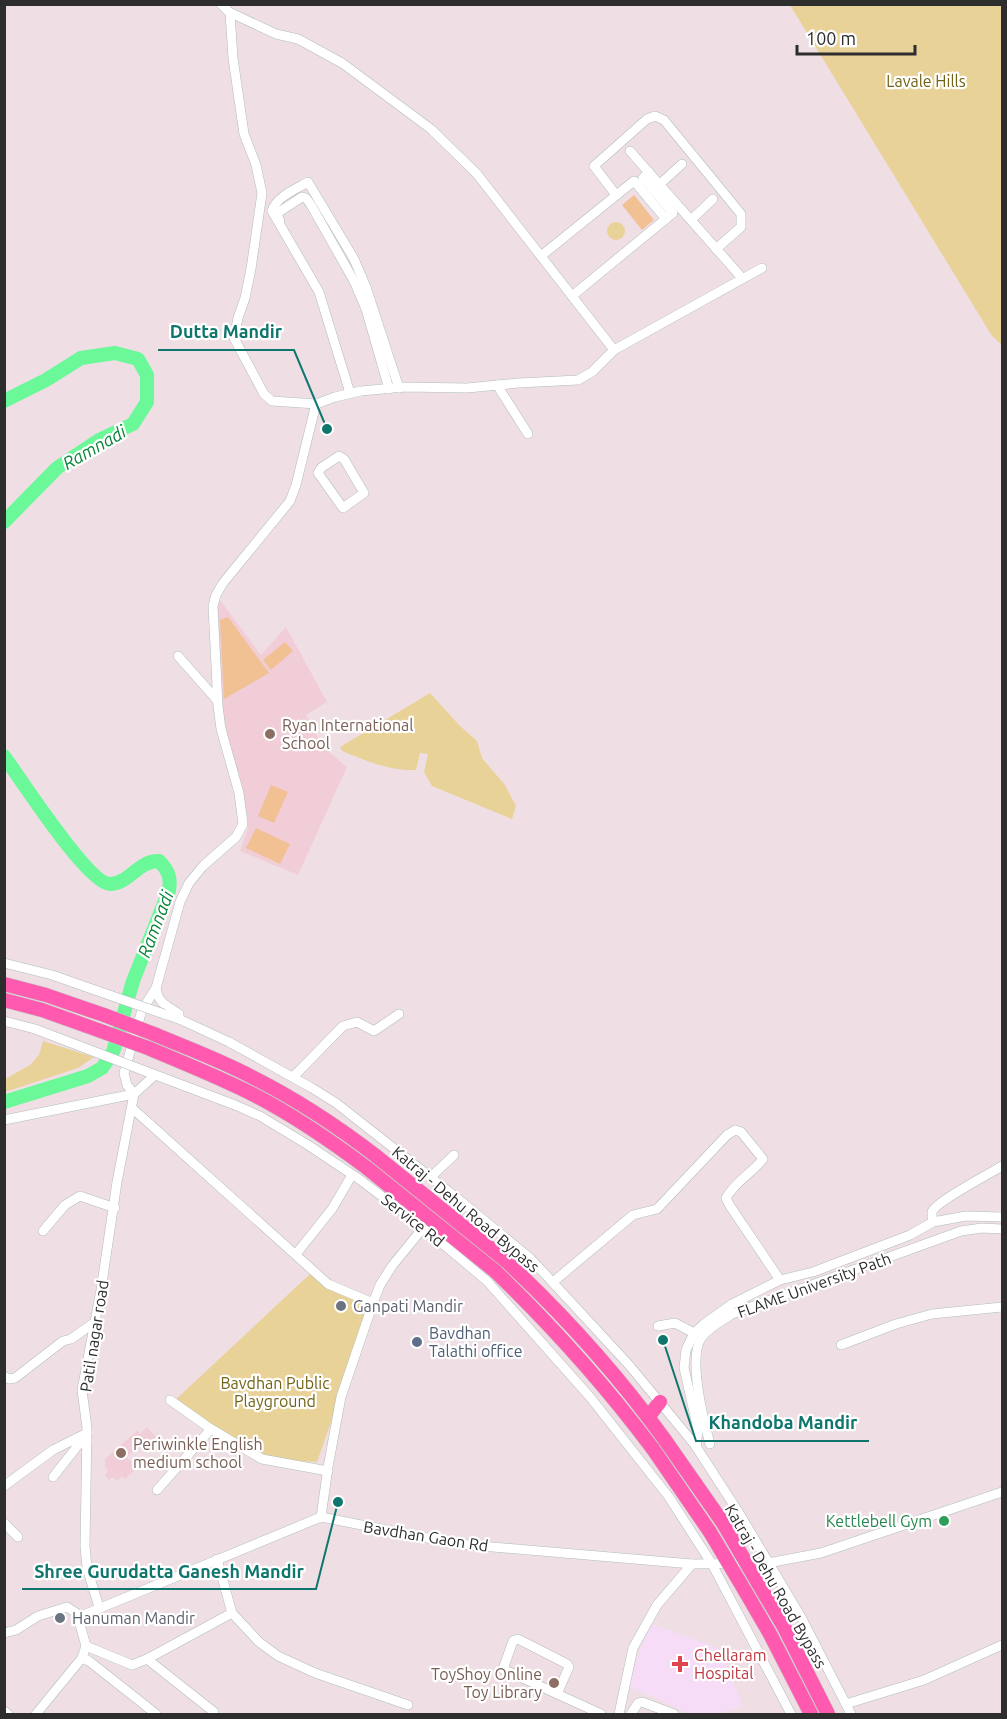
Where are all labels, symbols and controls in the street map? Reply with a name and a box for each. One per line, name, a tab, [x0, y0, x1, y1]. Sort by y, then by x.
scale bar	[797, 18, 916, 56]
text: 100 m	[806, 28, 856, 48]
park label: Lavale Hills	[886, 72, 966, 90]
callout: Dutta Mandir	[158, 314, 294, 350]
text: Dutta Mandir	[170, 321, 283, 341]
water label: Ramnadi	[59, 421, 130, 473]
place label: Ryan International School	[282, 716, 414, 752]
marker: Ryan International School	[263, 727, 277, 741]
water label: Ramnadi	[133, 887, 177, 960]
street label: Katraj - Dehu Road Bypass	[389, 1142, 543, 1276]
street label: Service Rd	[378, 1190, 448, 1250]
street label: FLAME University Path	[735, 1249, 893, 1321]
street label: Patil nagar road	[76, 1279, 112, 1393]
place label: Ganpati Mandir	[353, 1297, 463, 1315]
marker: Ganpati Mandir	[334, 1299, 348, 1313]
place label: Bavdhan Talathi office	[429, 1324, 523, 1360]
marker: Bavdhan Talathi office	[410, 1335, 424, 1349]
park label: Bavdhan Public Playground	[220, 1374, 330, 1410]
callout: Khandoba Mandir	[696, 1405, 869, 1441]
text: Khandoba Mandir	[709, 1412, 858, 1432]
place label: Periwinkle English medium school	[133, 1435, 263, 1471]
marker: Periwinkle English medium school	[114, 1446, 128, 1460]
street label: Katraj - Dehu Road Bypass	[722, 1501, 830, 1671]
place label: Kettlebell Gym	[826, 1512, 932, 1530]
marker: Kettlebell Gym	[937, 1514, 951, 1528]
street label: Bavdhan Gaon Rd	[362, 1517, 490, 1555]
callout: Shree Gurudatta Ganesh Mandir	[22, 1553, 316, 1589]
text: Shree Gurudatta Ganesh Mandir	[34, 1561, 304, 1581]
place label: Hanuman Mandir	[72, 1609, 195, 1627]
marker: Hanuman Mandir	[53, 1611, 67, 1625]
place label: Chellaram Hospital	[694, 1646, 767, 1682]
marker: Chellaram Hospital	[671, 1655, 689, 1673]
place label: ToyShoy Online Toy Library	[431, 1665, 542, 1701]
marker: ToyShoy Online Toy Library	[547, 1676, 561, 1690]

